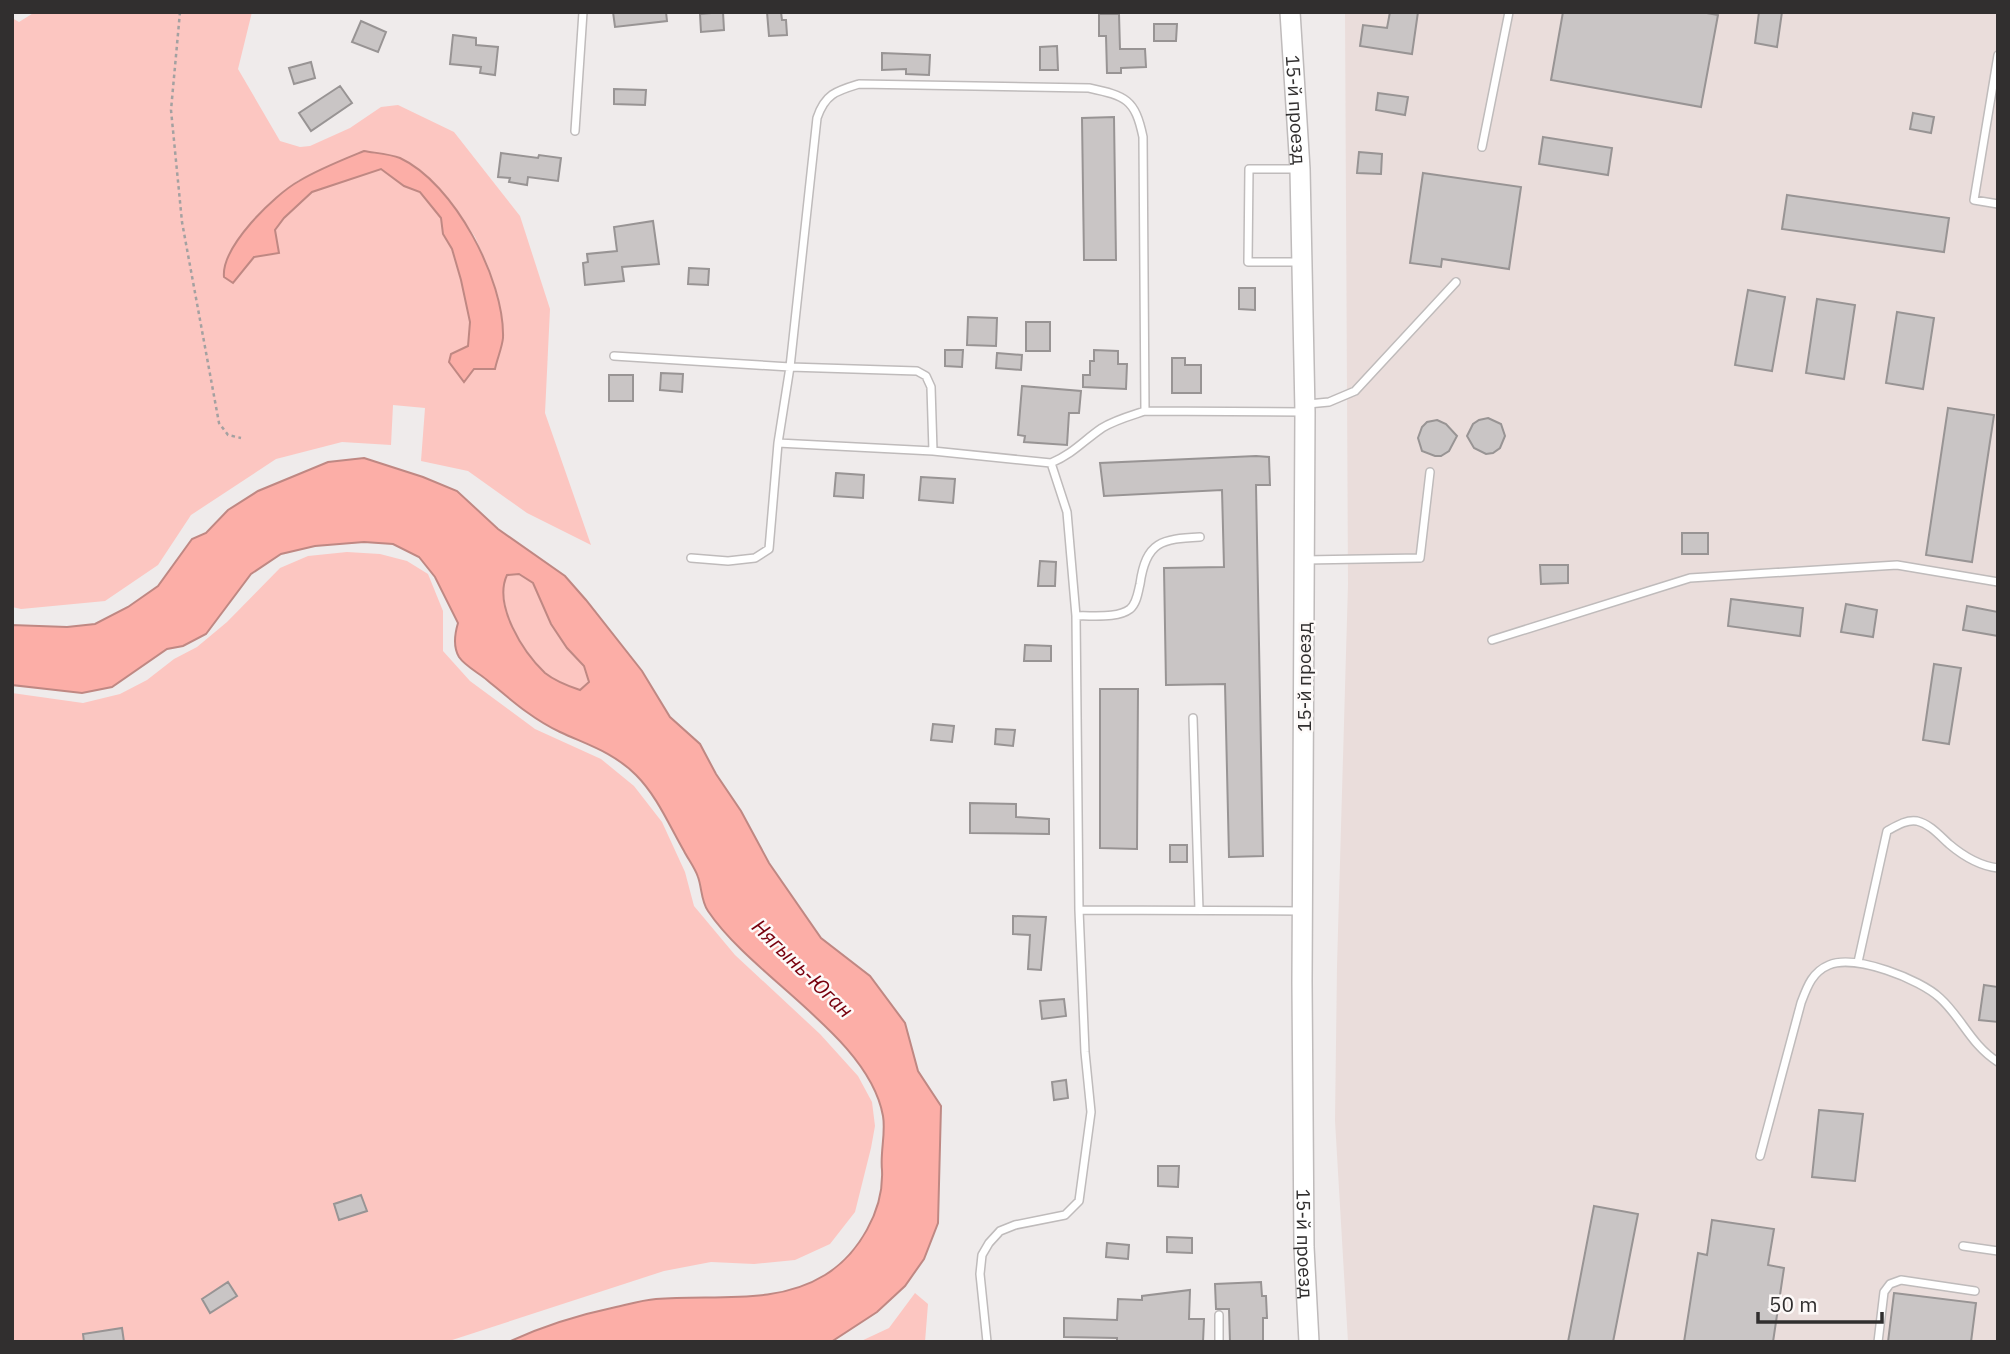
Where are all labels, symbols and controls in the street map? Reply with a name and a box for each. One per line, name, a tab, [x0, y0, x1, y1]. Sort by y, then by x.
street label: 15-й проезд	[1281, 54, 1312, 165]
street label: 15-й проезд	[1292, 622, 1316, 732]
water label: Нягынь-Юган	[746, 912, 860, 1024]
street label: 15-й проезд	[1292, 1189, 1319, 1299]
scale bar	[1758, 1280, 1882, 1324]
text: 50 m	[1769, 1290, 1818, 1318]

